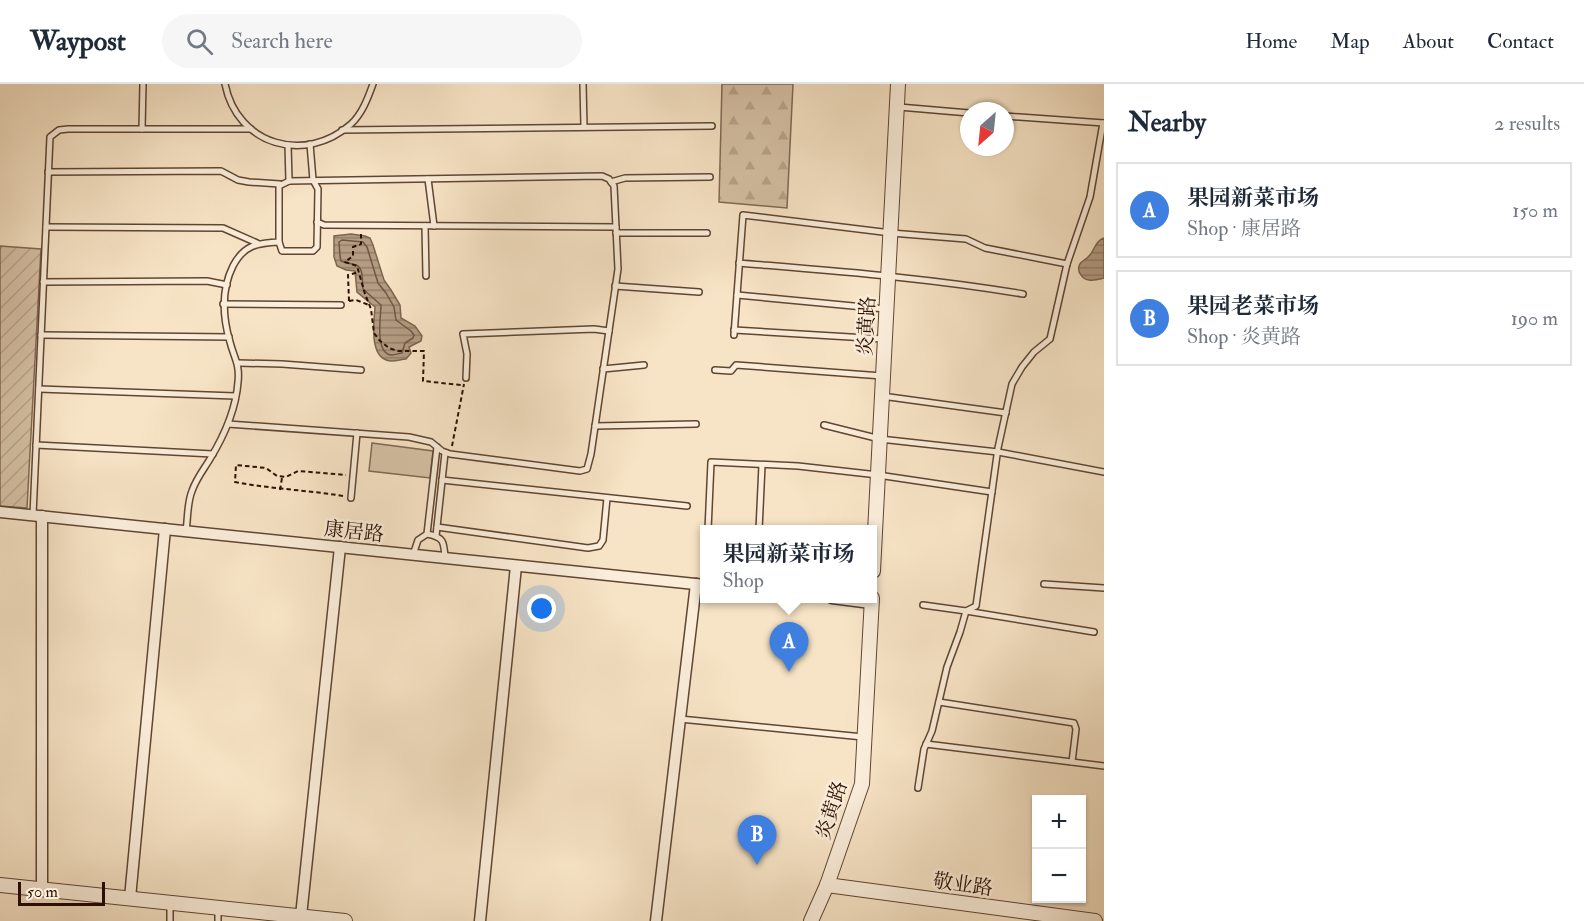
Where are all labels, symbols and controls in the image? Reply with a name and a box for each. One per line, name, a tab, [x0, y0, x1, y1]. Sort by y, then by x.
search box	[162, 14, 582, 68]
text: Waypost	[30, 24, 126, 59]
icon: search	[183, 25, 216, 58]
text: Search here	[231, 27, 333, 55]
text: Home	[1245, 28, 1297, 55]
text: Map	[1330, 28, 1370, 55]
text: About	[1403, 28, 1454, 55]
text: Contact	[1487, 28, 1554, 55]
north arrow	[960, 102, 1014, 156]
text: Nearby	[1128, 107, 1206, 139]
text: 2 results	[1494, 111, 1560, 136]
text: 果园新菜市场	[1187, 184, 1319, 212]
text: A	[1143, 198, 1156, 223]
text: 150 m	[1512, 198, 1558, 223]
text: Shop · 康居路	[1187, 216, 1301, 241]
text: 果园老菜市场	[1187, 292, 1319, 320]
street label: 炎黄路	[852, 295, 881, 357]
text: B	[1143, 306, 1156, 331]
text: 190 m	[1511, 306, 1558, 331]
text: Shop · 炎黄路	[1187, 324, 1301, 349]
street label: 康居路	[323, 516, 385, 547]
popup	[700, 525, 877, 603]
text: 果园新菜市场	[722, 540, 855, 568]
text: Shop	[722, 568, 764, 593]
your location	[527, 594, 556, 623]
pin: A	[770, 622, 808, 672]
street label: 炎黄路	[810, 778, 853, 843]
map controls	[1032, 795, 1086, 903]
button: +	[1032, 795, 1086, 849]
pin: B	[738, 816, 777, 865]
button: −	[1032, 849, 1086, 903]
street label: 敬业路	[931, 868, 994, 901]
scale bar	[18, 879, 105, 906]
text: 50 m	[27, 882, 58, 902]

